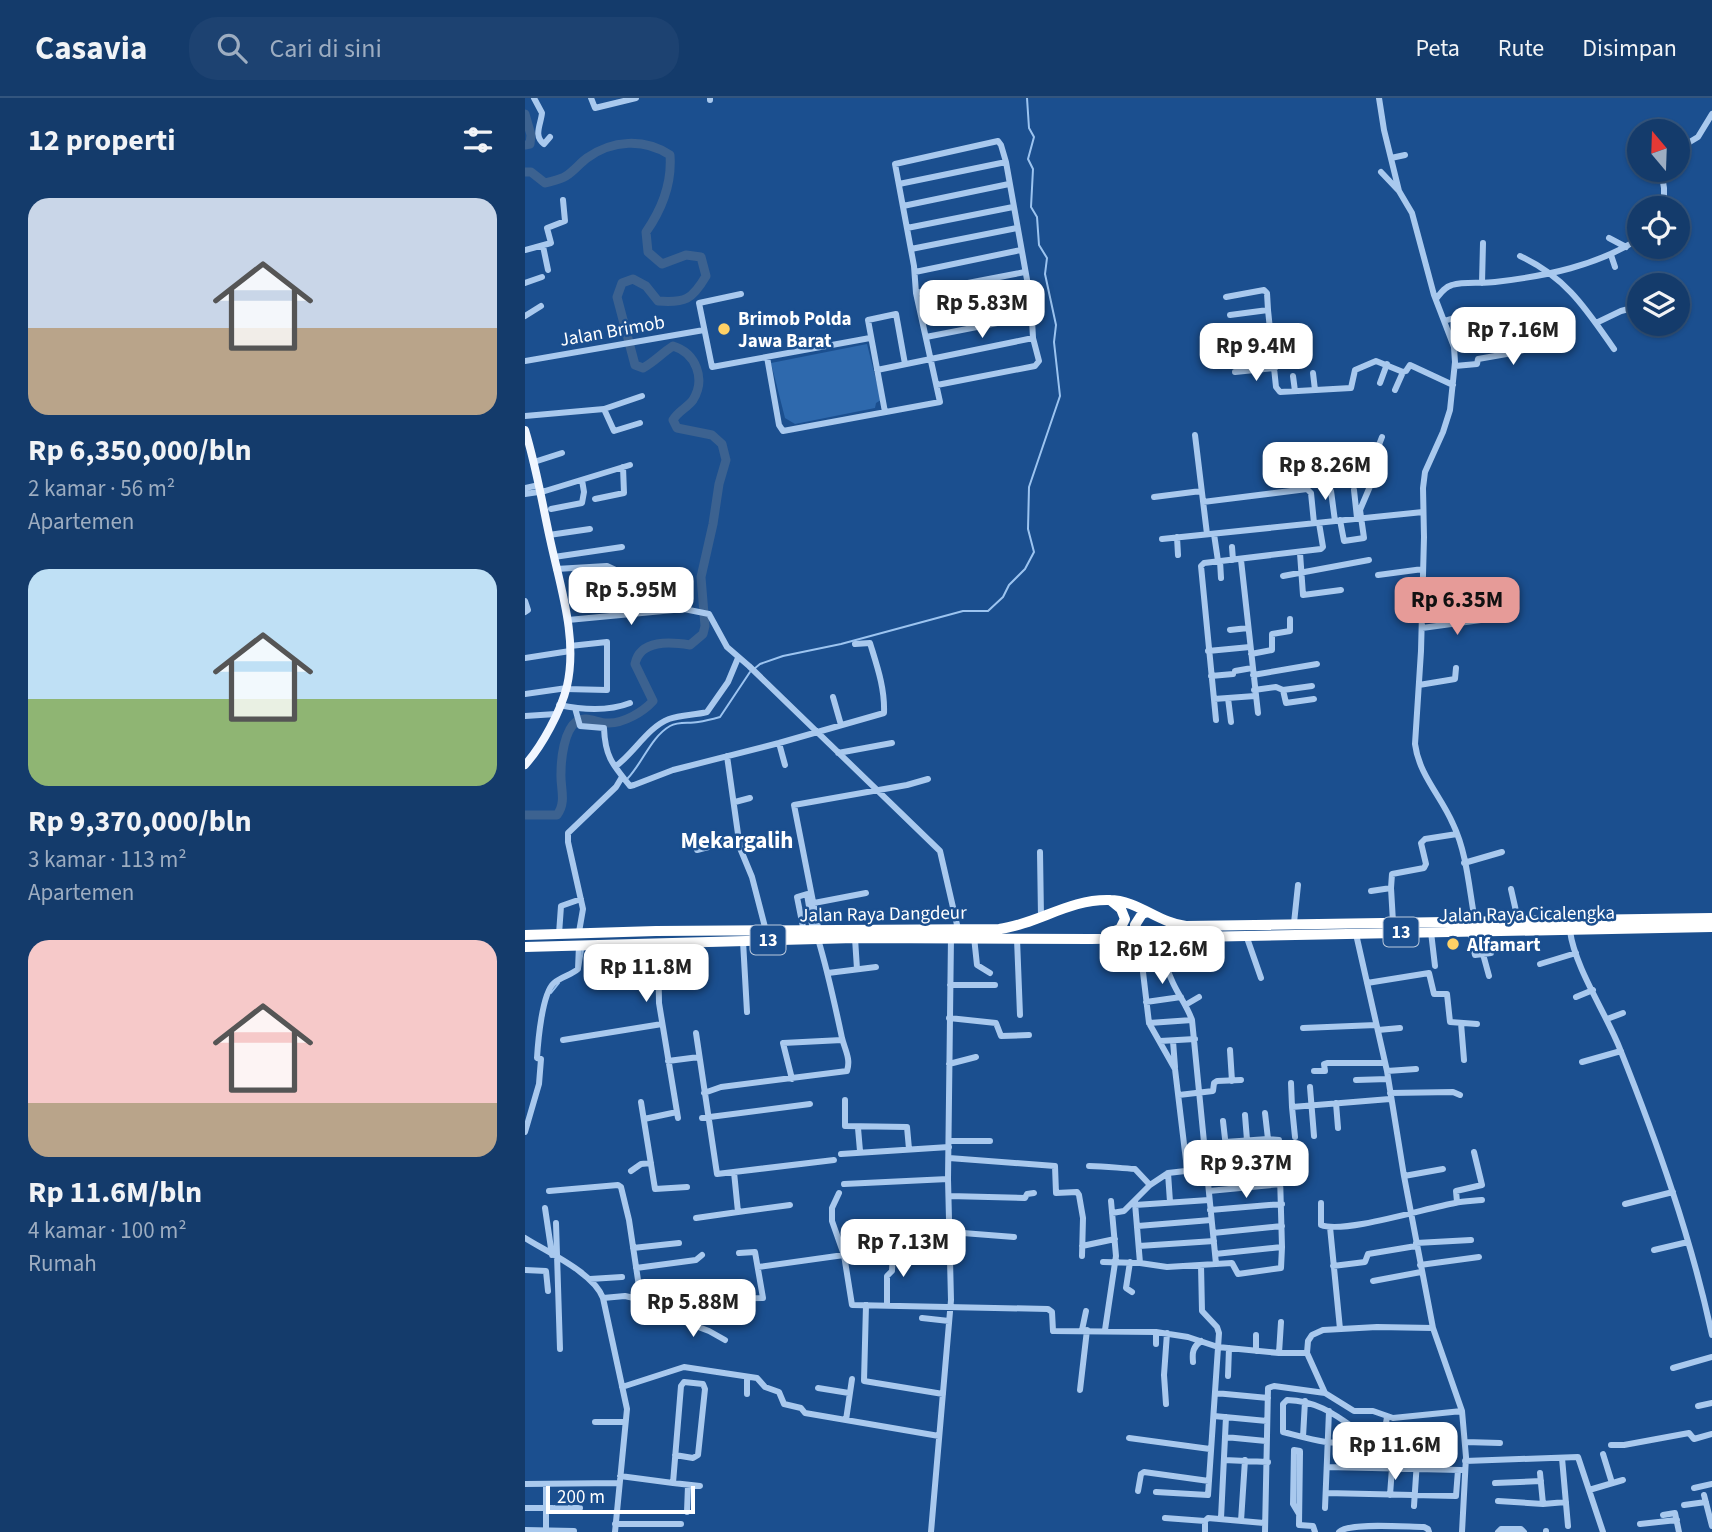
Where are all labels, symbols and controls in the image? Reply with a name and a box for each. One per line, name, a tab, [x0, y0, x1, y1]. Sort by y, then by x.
search box	[189, 17, 679, 80]
text: Casavia	[35, 25, 147, 72]
icon: search	[213, 29, 251, 67]
text: Cari di sini	[269, 30, 382, 67]
text: Peta	[1415, 31, 1460, 66]
text: Rute	[1498, 31, 1544, 66]
text: Disimpan	[1582, 31, 1677, 66]
text: 12 properti	[28, 119, 176, 162]
north arrow	[1627, 119, 1691, 182]
map controls	[1627, 119, 1690, 336]
icon: filters	[459, 121, 497, 159]
button: locate	[1627, 196, 1690, 259]
icon: home	[200, 243, 326, 369]
button: layers	[1627, 273, 1690, 336]
pin: Rp 5.83M	[910, 280, 1054, 340]
text: Rp 5.83M	[936, 286, 1028, 319]
place label: Brimob Polda Jawa Barat	[738, 306, 852, 355]
pin: Rp 7.16M	[1441, 308, 1585, 367]
street label: Jalan Brimob	[558, 309, 667, 354]
text: Rp 7.16M	[1467, 313, 1559, 346]
marker: Brimob Polda Jawa Barat	[716, 321, 732, 337]
pin: Rp 9.4M	[1191, 324, 1321, 383]
text: Rp 9.4M	[1216, 329, 1296, 362]
text: Rp 6,350,000/bln	[28, 429, 252, 472]
pin: Rp 8.26M	[1253, 442, 1397, 502]
text: Rp 8.26M	[1279, 448, 1371, 481]
text: 2 kamar · 56 m²	[28, 472, 175, 505]
text: Apartemen	[28, 505, 134, 538]
pin: Rp 5.95M	[559, 568, 703, 627]
text: Rp 5.95M	[585, 573, 677, 606]
pin: Rp 6.35M	[1385, 578, 1529, 637]
text: Rp 6.35M	[1411, 583, 1503, 616]
icon: home	[200, 614, 326, 740]
text: Rp 9,370,000/bln	[28, 800, 252, 843]
district label: Mekargalih	[681, 824, 793, 857]
text: 3 kamar · 113 m²	[28, 843, 187, 876]
text: Apartemen	[28, 876, 134, 909]
street label: Jalan Raya Cicalengka	[1439, 899, 1615, 930]
street label: Jalan Raya Dangdeur	[799, 900, 967, 929]
road number: 13	[1383, 918, 1419, 946]
road number: 13	[751, 926, 785, 954]
pin: Rp 12.6M	[1090, 926, 1234, 986]
text: Rp 12.6M	[1116, 932, 1208, 965]
place label: Alfamart	[1466, 932, 1541, 959]
marker: Alfamart	[1445, 936, 1461, 952]
pin: Rp 11.8M	[574, 944, 718, 1004]
text: Rp 11.8M	[600, 950, 692, 983]
icon: home	[200, 985, 326, 1111]
pin: Rp 9.37M	[1174, 1140, 1318, 1200]
text: Rp 9.37M	[1200, 1146, 1292, 1179]
text: Rp 11.6M/bln	[28, 1171, 202, 1214]
text: 4 kamar · 100 m²	[28, 1214, 187, 1247]
pin: Rp 7.13M	[831, 1220, 975, 1279]
text: Rp 7.13M	[857, 1225, 949, 1258]
text: Rumah	[28, 1247, 97, 1280]
pin: Rp 5.88M	[621, 1280, 765, 1339]
text: Rp 5.88M	[647, 1285, 739, 1318]
pin: Rp 11.6M	[1323, 1422, 1467, 1482]
text: Rp 11.6M	[1349, 1428, 1441, 1461]
scale bar	[546, 1483, 695, 1515]
text: 200 m	[557, 1484, 605, 1511]

